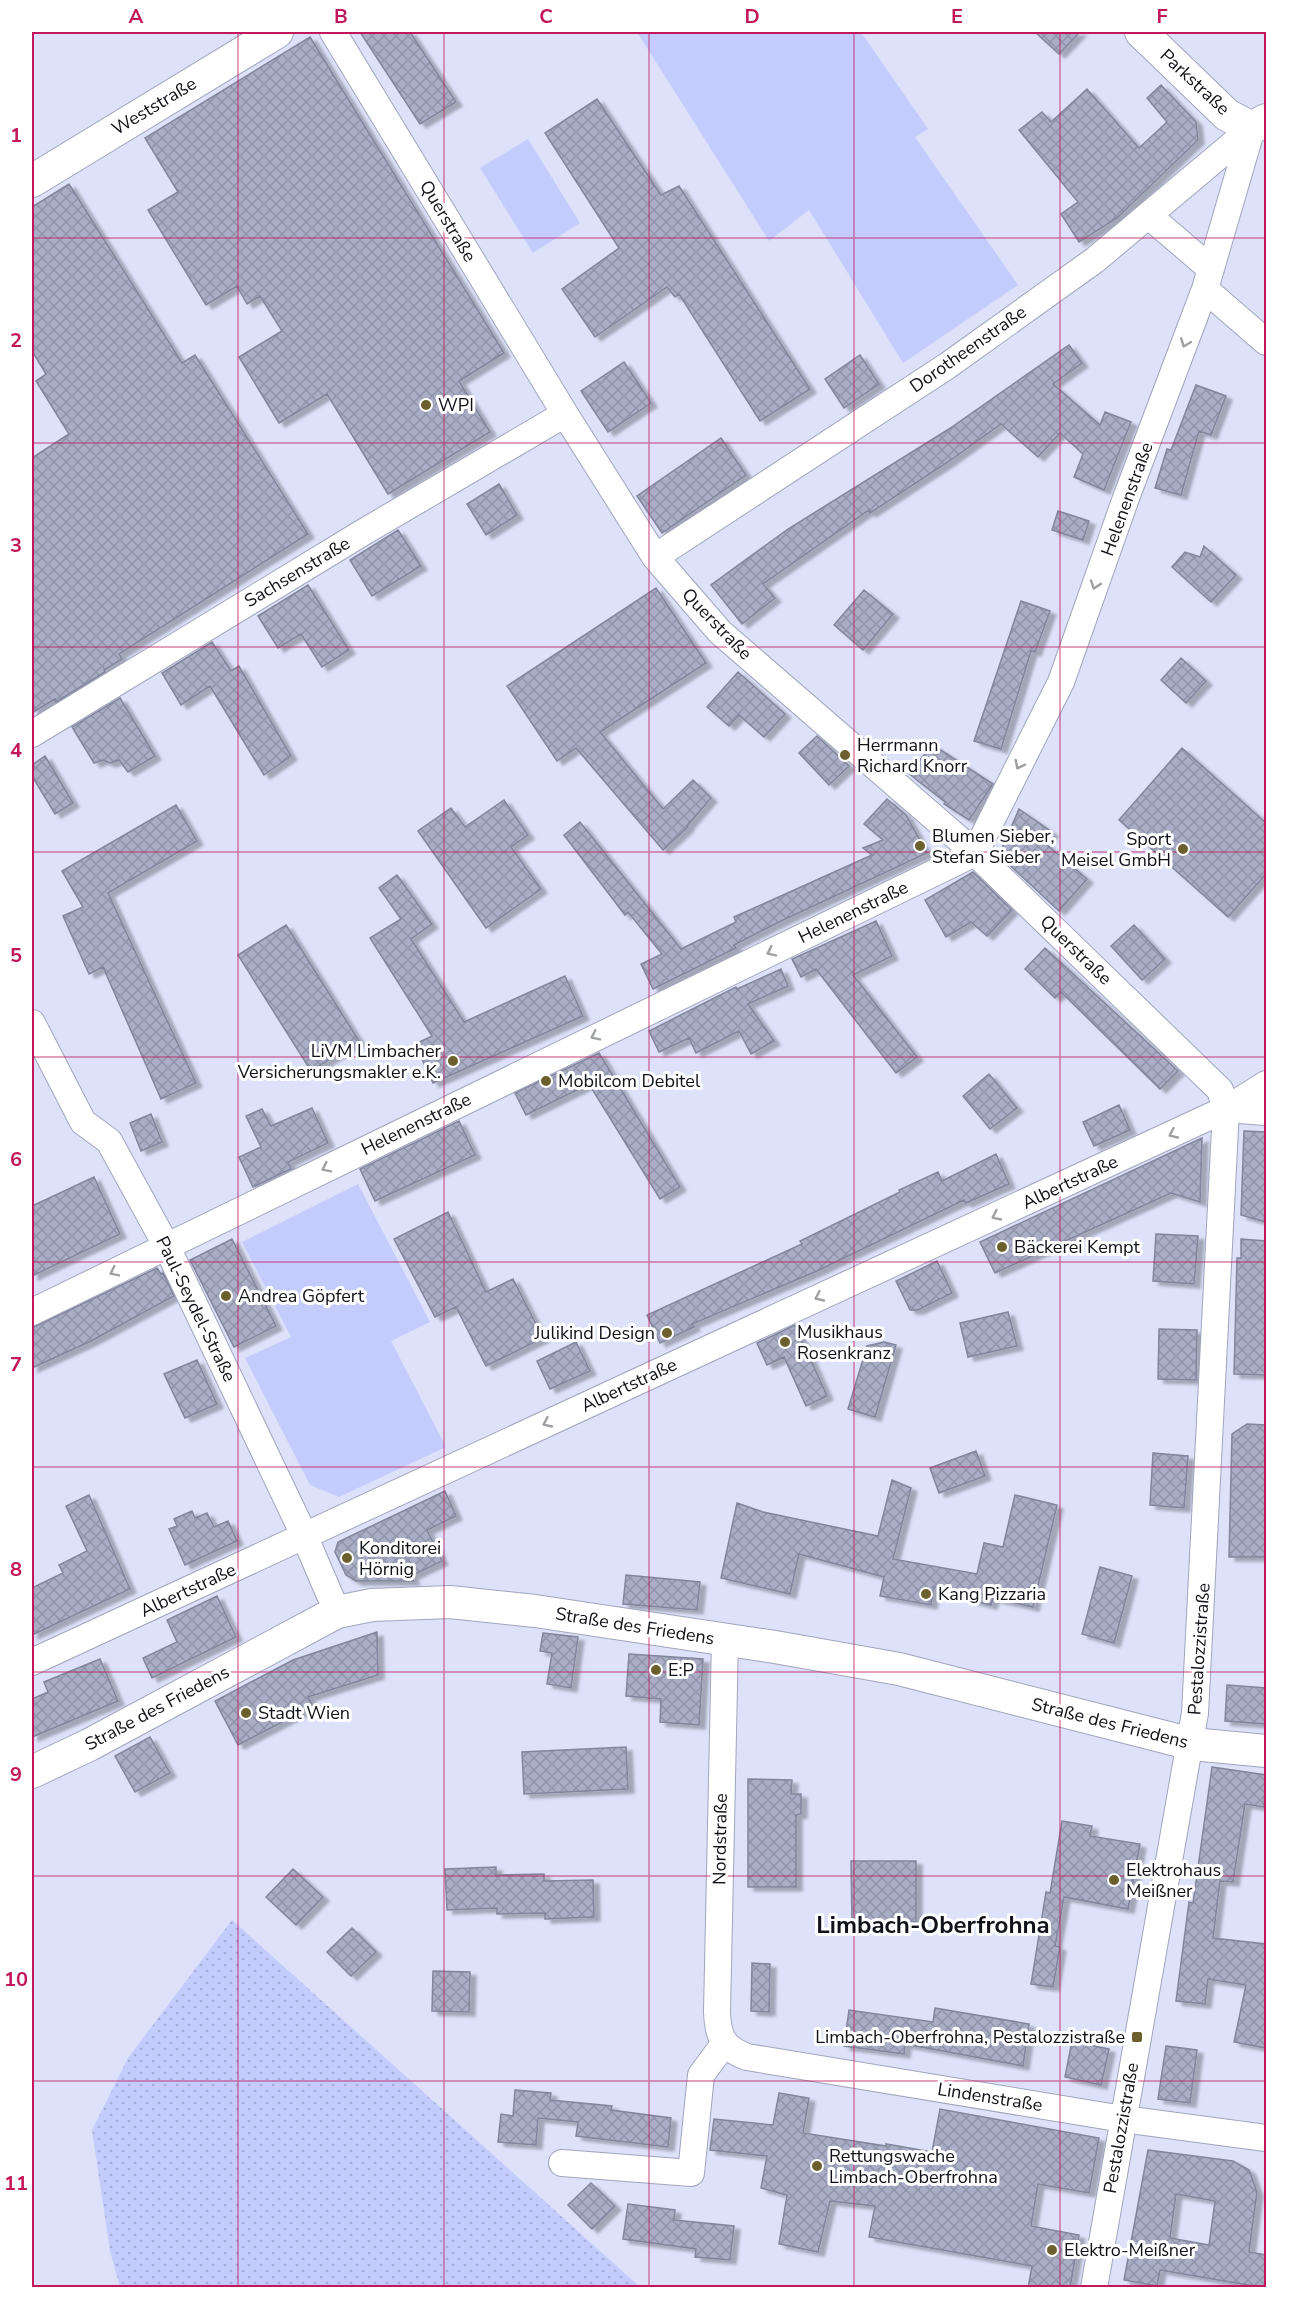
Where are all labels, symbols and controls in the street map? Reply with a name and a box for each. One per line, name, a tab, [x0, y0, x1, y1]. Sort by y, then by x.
text: A	[129, 3, 144, 30]
text: B	[334, 3, 348, 30]
text: C	[539, 3, 553, 30]
text: D	[744, 3, 760, 30]
text: E	[951, 3, 963, 30]
text: F	[1156, 3, 1168, 30]
street label: Parkstraße	[1155, 43, 1235, 121]
street label: Weststraße	[107, 71, 201, 141]
text: 1	[10, 122, 22, 149]
street label: Querstraße	[414, 176, 482, 266]
street label: Dorotheenstraße	[905, 300, 1031, 398]
text: 2	[10, 327, 22, 354]
one-way arrow	[1179, 338, 1192, 348]
place label: WPI	[438, 393, 474, 417]
marker: WPI	[419, 398, 433, 412]
street label: Helenenstraße	[1095, 439, 1159, 559]
street label: Sachsenstraße	[240, 531, 354, 613]
text: 3	[10, 532, 22, 559]
one-way arrow	[1090, 579, 1103, 590]
street label: Querstraße	[677, 583, 757, 665]
place label: Herrmann Richard Knorr	[857, 733, 968, 778]
text: 4	[10, 737, 22, 764]
marker: Herrmann Richard Knorr	[838, 748, 852, 762]
one-way arrow	[1015, 758, 1027, 769]
place label: Blumen Sieber, Stefan Sieber	[932, 824, 1054, 869]
place label: Sport Meisel GmbH	[1061, 827, 1172, 872]
marker: Blumen Sieber, Stefan Sieber	[913, 839, 927, 853]
marker: Sport Meisel GmbH	[1176, 842, 1190, 856]
street label: Helenenstraße	[794, 875, 912, 949]
street label: Querstraße	[1035, 910, 1117, 990]
text: 5	[10, 942, 22, 969]
one-way arrow	[766, 944, 777, 956]
one-way arrow	[591, 1029, 602, 1041]
place label: LiVM Limbacher Versicherungsmakler e.K.	[237, 1039, 442, 1084]
marker: LiVM Limbacher Versicherungsmakler e.K.	[446, 1054, 460, 1068]
place label: Mobilcom Debitel	[558, 1069, 701, 1093]
marker: Mobilcom Debitel	[539, 1074, 553, 1088]
street label: Helenenstraße	[357, 1087, 475, 1161]
one-way arrow	[1169, 1127, 1180, 1139]
text: 6	[10, 1146, 22, 1173]
street label: Albertstraße	[1018, 1149, 1122, 1215]
one-way arrow	[321, 1161, 332, 1173]
one-way arrow	[992, 1208, 1003, 1220]
street label: Paul-Seydel-Straße	[150, 1232, 242, 1386]
place label: Bäckerei Kempt	[1014, 1235, 1141, 1259]
marker: Bäckerei Kempt	[995, 1240, 1009, 1254]
one-way arrow	[109, 1265, 120, 1277]
place label: Andrea Göpfert	[238, 1284, 365, 1308]
marker: Andrea Göpfert	[219, 1289, 233, 1303]
one-way arrow	[815, 1290, 826, 1302]
place label: Musikhaus Rosenkranz	[797, 1320, 891, 1365]
place label: Julikind Design	[534, 1321, 655, 1345]
marker: Julikind Design	[660, 1326, 674, 1340]
marker: Musikhaus Rosenkranz	[778, 1335, 792, 1349]
text: 7	[10, 1351, 22, 1378]
street label: Albertstraße	[577, 1352, 681, 1418]
one-way arrow	[542, 1416, 553, 1428]
place label: Konditorei Hörnig	[359, 1536, 441, 1581]
marker: Konditorei Hörnig	[340, 1551, 354, 1565]
text: 8	[10, 1556, 22, 1583]
street label: Albertstraße	[136, 1557, 240, 1623]
place label: Kang Pizzaria	[938, 1582, 1046, 1606]
street label: Pestalozzistraße	[1182, 1582, 1216, 1716]
marker: Kang Pizzaria	[919, 1587, 933, 1601]
street label: Straße des Friedens	[554, 1602, 716, 1650]
place label: E:P	[668, 1658, 694, 1682]
street label: Straße des Friedens	[80, 1660, 234, 1756]
marker: E:P	[649, 1663, 663, 1677]
street label: Straße des Friedens	[1029, 1692, 1191, 1754]
place label: Stadt Wien	[258, 1701, 350, 1725]
marker: Stadt Wien	[239, 1706, 253, 1720]
text: 9	[10, 1761, 22, 1788]
street label: Nordstraße	[707, 1793, 733, 1885]
place label: Elektrohaus Meißner	[1126, 1858, 1221, 1903]
marker: Elektrohaus Meißner	[1107, 1873, 1121, 1887]
district label: Limbach-Oberfrohna	[816, 1909, 1050, 1941]
text: 10	[4, 1966, 28, 1993]
place label: Limbach-Oberfrohna, Pestalozzistraße	[815, 2025, 1125, 2049]
marker: Limbach-Oberfrohna, Pestalozzistraße	[1130, 2030, 1144, 2044]
street label: Pestalozzistraße	[1098, 2061, 1144, 2195]
street label: Lindenstraße	[936, 2077, 1044, 2117]
place label: Rettungswache Limbach-Oberfrohna	[829, 2144, 998, 2189]
marker: Rettungswache Limbach-Oberfrohna	[810, 2159, 824, 2173]
text: 11	[4, 2170, 28, 2197]
place label: Elektro-Meißner	[1064, 2238, 1196, 2262]
marker: Elektro-Meißner	[1045, 2243, 1059, 2257]

